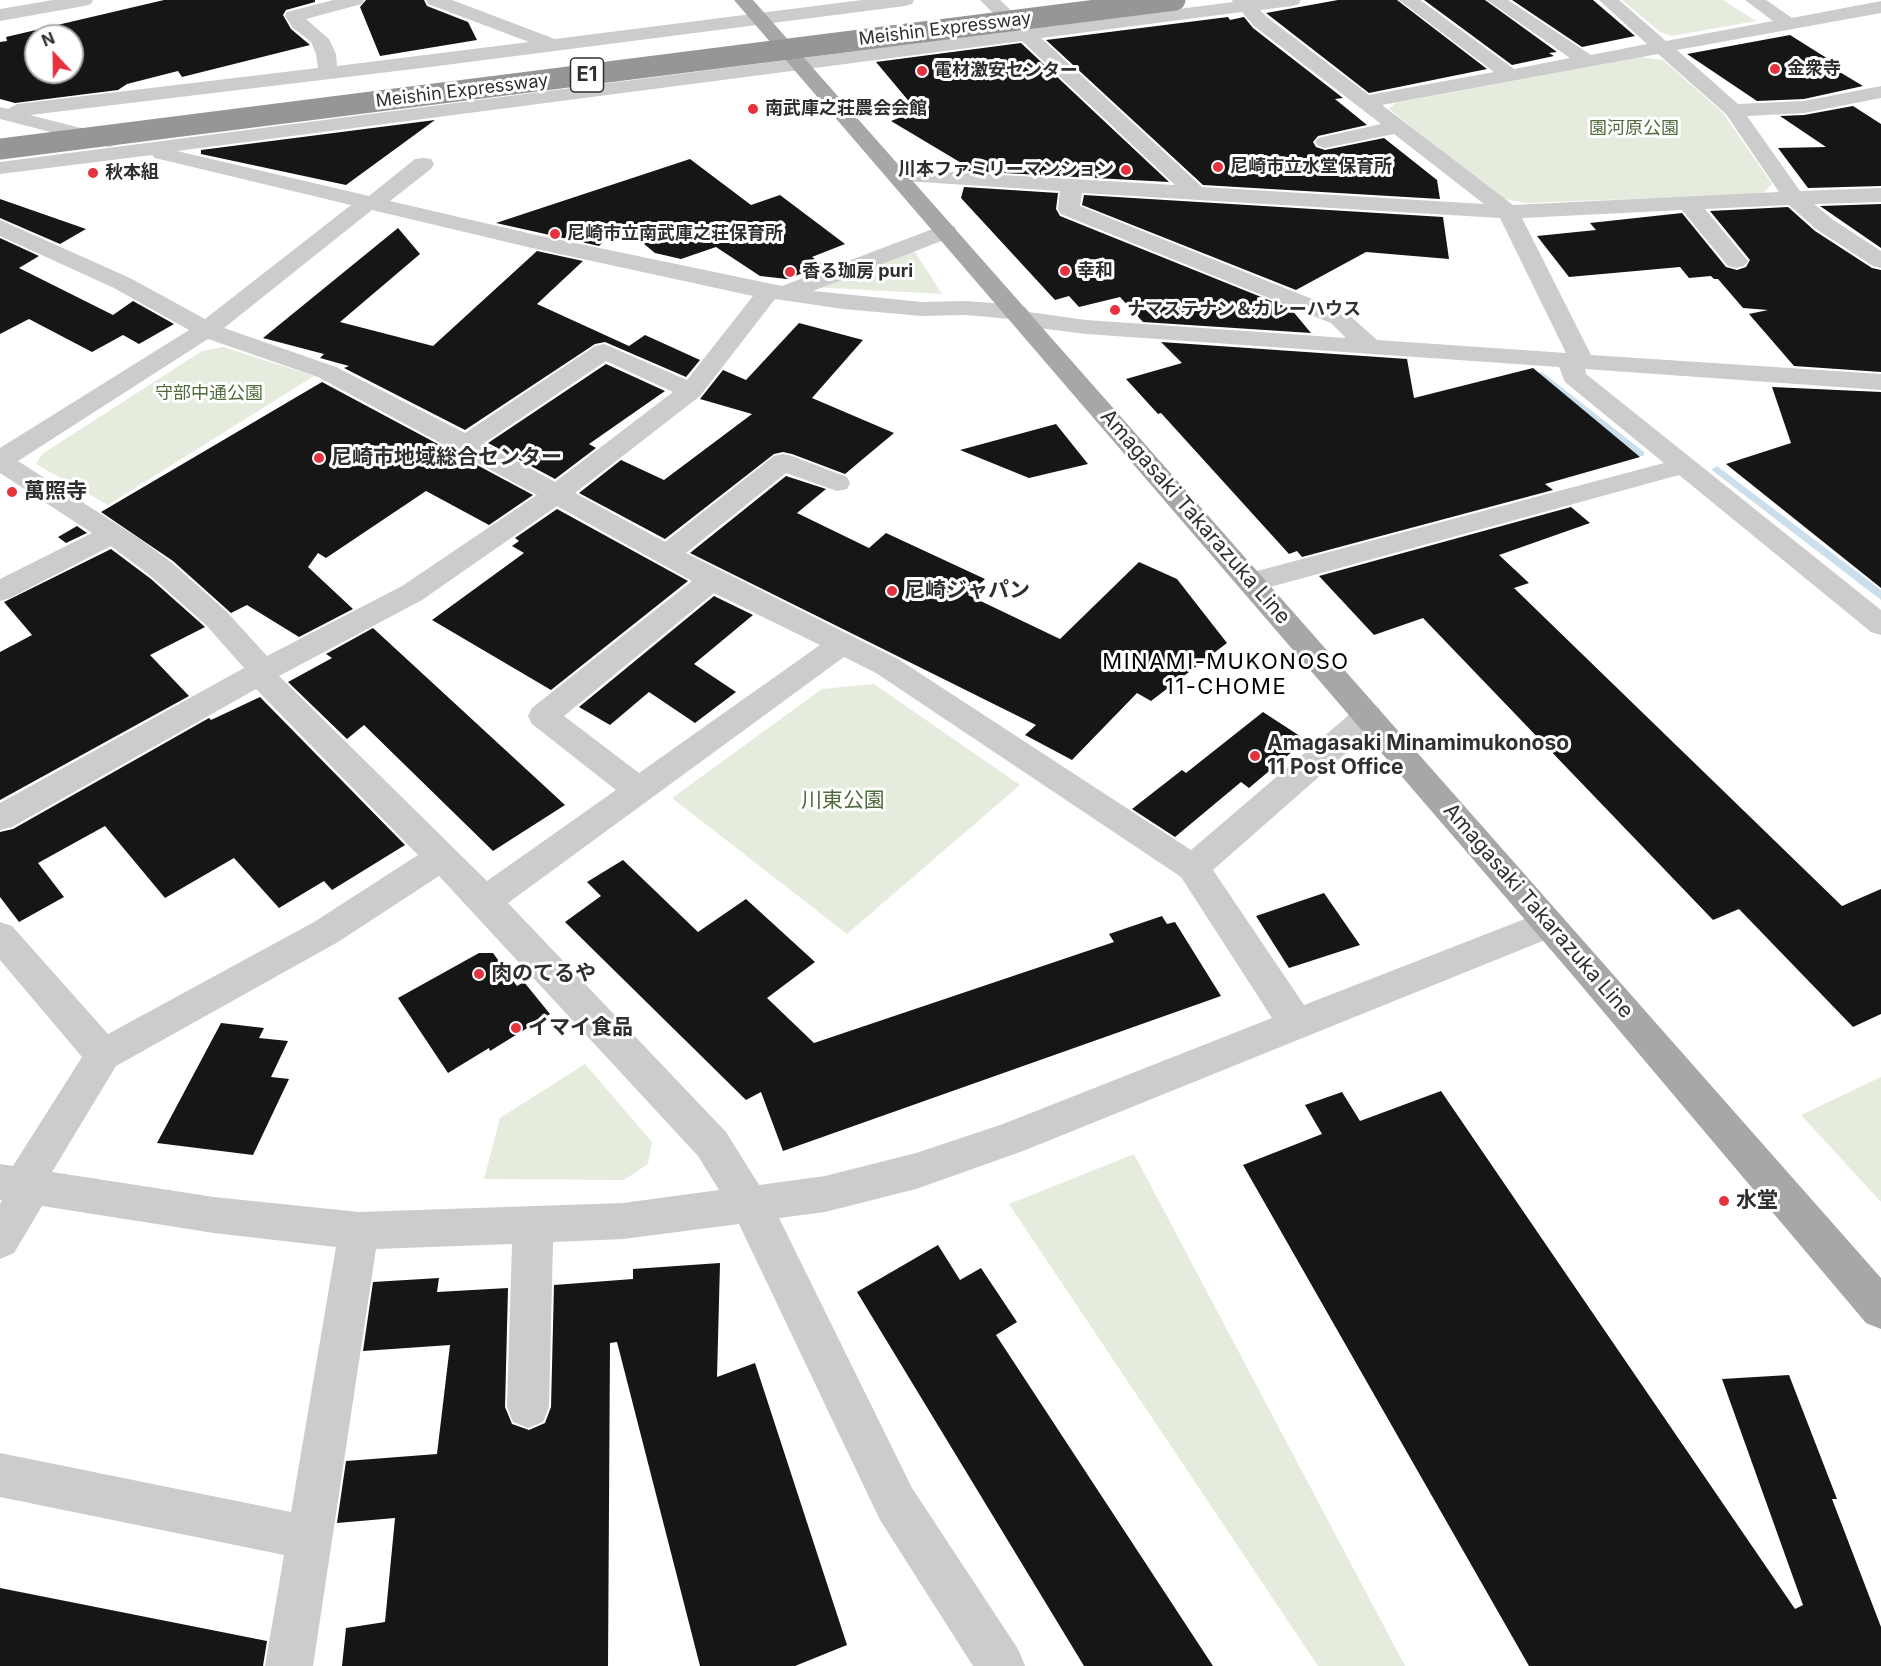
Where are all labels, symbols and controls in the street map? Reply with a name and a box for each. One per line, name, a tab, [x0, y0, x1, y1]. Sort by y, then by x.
street label: Meishin Expressway	[858, 8, 1032, 50]
north arrow	[24, 24, 84, 84]
text: N	[39, 28, 57, 51]
road number: E1	[570, 58, 604, 92]
place label: 金衆寺	[1787, 58, 1841, 80]
place label: 電材激安センター	[934, 60, 1078, 82]
marker: 金衆寺	[1768, 62, 1782, 76]
marker: 電材激安センター	[915, 64, 929, 78]
street label: Meishin Expressway	[375, 70, 549, 112]
place label: 南武庫之荘農会会館	[765, 98, 927, 120]
marker: 南武庫之荘農会会館	[746, 102, 760, 116]
park label: 園河原公園	[1589, 118, 1679, 140]
place label: 尼崎市立水堂保育所	[1230, 156, 1392, 178]
place label: 川本ファミリーマンション	[898, 159, 1114, 181]
marker: 尼崎市立水堂保育所	[1211, 160, 1225, 174]
place label: 秋本組	[105, 162, 159, 184]
marker: 川本ファミリーマンション	[1119, 163, 1133, 177]
marker: 秋本組	[86, 166, 100, 180]
place label: 尼崎市立南武庫之荘保育所	[567, 223, 783, 245]
marker: 尼崎市立南武庫之荘保育所	[548, 227, 562, 241]
place label: 幸和	[1077, 260, 1113, 282]
place label: 香る珈房 puri	[802, 261, 913, 283]
marker: 幸和	[1058, 264, 1072, 278]
marker: 香る珈房 puri	[783, 265, 797, 279]
place label: ナマステナン＆カレーハウス	[1127, 299, 1361, 321]
marker: ナマステナン＆カレーハウス	[1108, 303, 1122, 317]
park label: 守部中通公園	[155, 383, 263, 405]
street label: Amagasaki Takarazuka Line	[1095, 404, 1295, 630]
place label: 尼崎市地域総合センター	[331, 445, 562, 471]
marker: 尼崎市地域総合センター	[312, 451, 326, 465]
place label: 萬照寺	[24, 479, 87, 505]
marker: 萬照寺	[5, 485, 19, 499]
place label: 尼崎ジャパン	[904, 578, 1030, 604]
marker: 尼崎ジャパン	[885, 584, 899, 598]
district label: MINAMI-MUKONOSO 11-CHOME	[1102, 649, 1350, 700]
place label: Amagasaki Minamimukonoso 11 Post Office	[1267, 731, 1569, 781]
marker: Amagasaki Minamimukonoso 11 Post Office	[1248, 749, 1262, 763]
park label: 川東公園	[801, 788, 885, 814]
street label: Amagasaki Takarazuka Line	[1438, 798, 1638, 1024]
place label: 肉のてるや	[491, 961, 596, 987]
marker: 肉のてるや	[472, 967, 486, 981]
place label: イマイ食品	[528, 1015, 633, 1041]
marker: イマイ食品	[509, 1021, 523, 1035]
place label: 水堂	[1736, 1188, 1778, 1214]
marker: 水堂	[1717, 1194, 1731, 1208]

